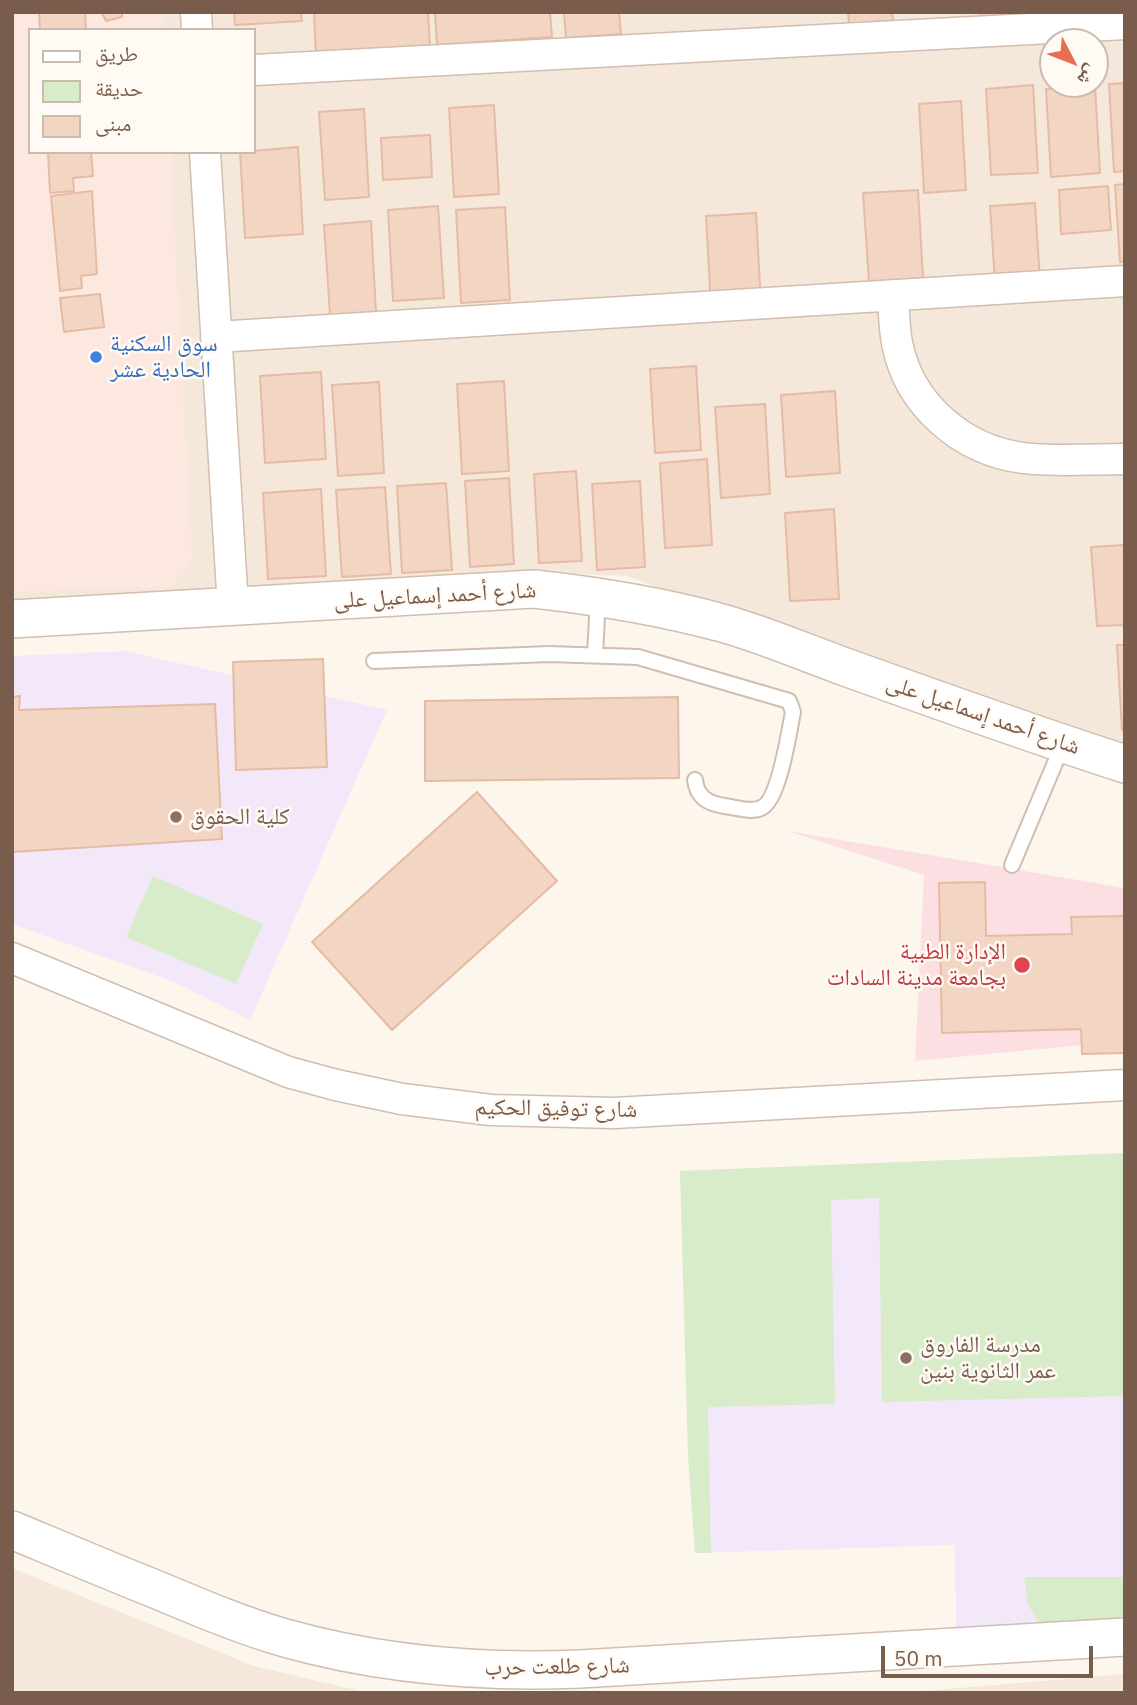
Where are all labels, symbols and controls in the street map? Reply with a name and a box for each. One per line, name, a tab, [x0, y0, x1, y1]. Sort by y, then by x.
legend	[28, 28, 256, 154]
north arrow	[1039, 28, 1109, 98]
text: طريق	[95, 39, 138, 67]
text: ش	[1072, 60, 1104, 91]
text: حديقة	[95, 74, 143, 102]
text: مبنى	[95, 109, 131, 137]
place label: سوق السكنية الحادية عشر	[110, 330, 218, 384]
marker: سوق السكنية الحادية عشر	[88, 349, 104, 365]
street label: شارع أحمد إسماعيل على	[333, 577, 537, 615]
street label: شارع أحمد إسماعيل على	[883, 669, 1083, 761]
place label: كلية الحقوق	[190, 803, 289, 831]
marker: كلية الحقوق	[168, 809, 184, 825]
place label: الإدارة الطبية بجامعة مدينة السادات	[827, 938, 1006, 992]
marker: الإدارة الطبية بجامعة مدينة السادات	[1012, 955, 1032, 975]
street label: شارع توفيق الحكيم	[474, 1094, 638, 1124]
place label: مدرسة الفاروق عمر الثانوية بنين	[920, 1331, 1056, 1385]
marker: مدرسة الفاروق عمر الثانوية بنين	[898, 1350, 914, 1366]
scale bar	[885, 1632, 1097, 1676]
text: 50 m	[894, 1644, 943, 1672]
street label: شارع طلعت حرب	[484, 1652, 630, 1682]

